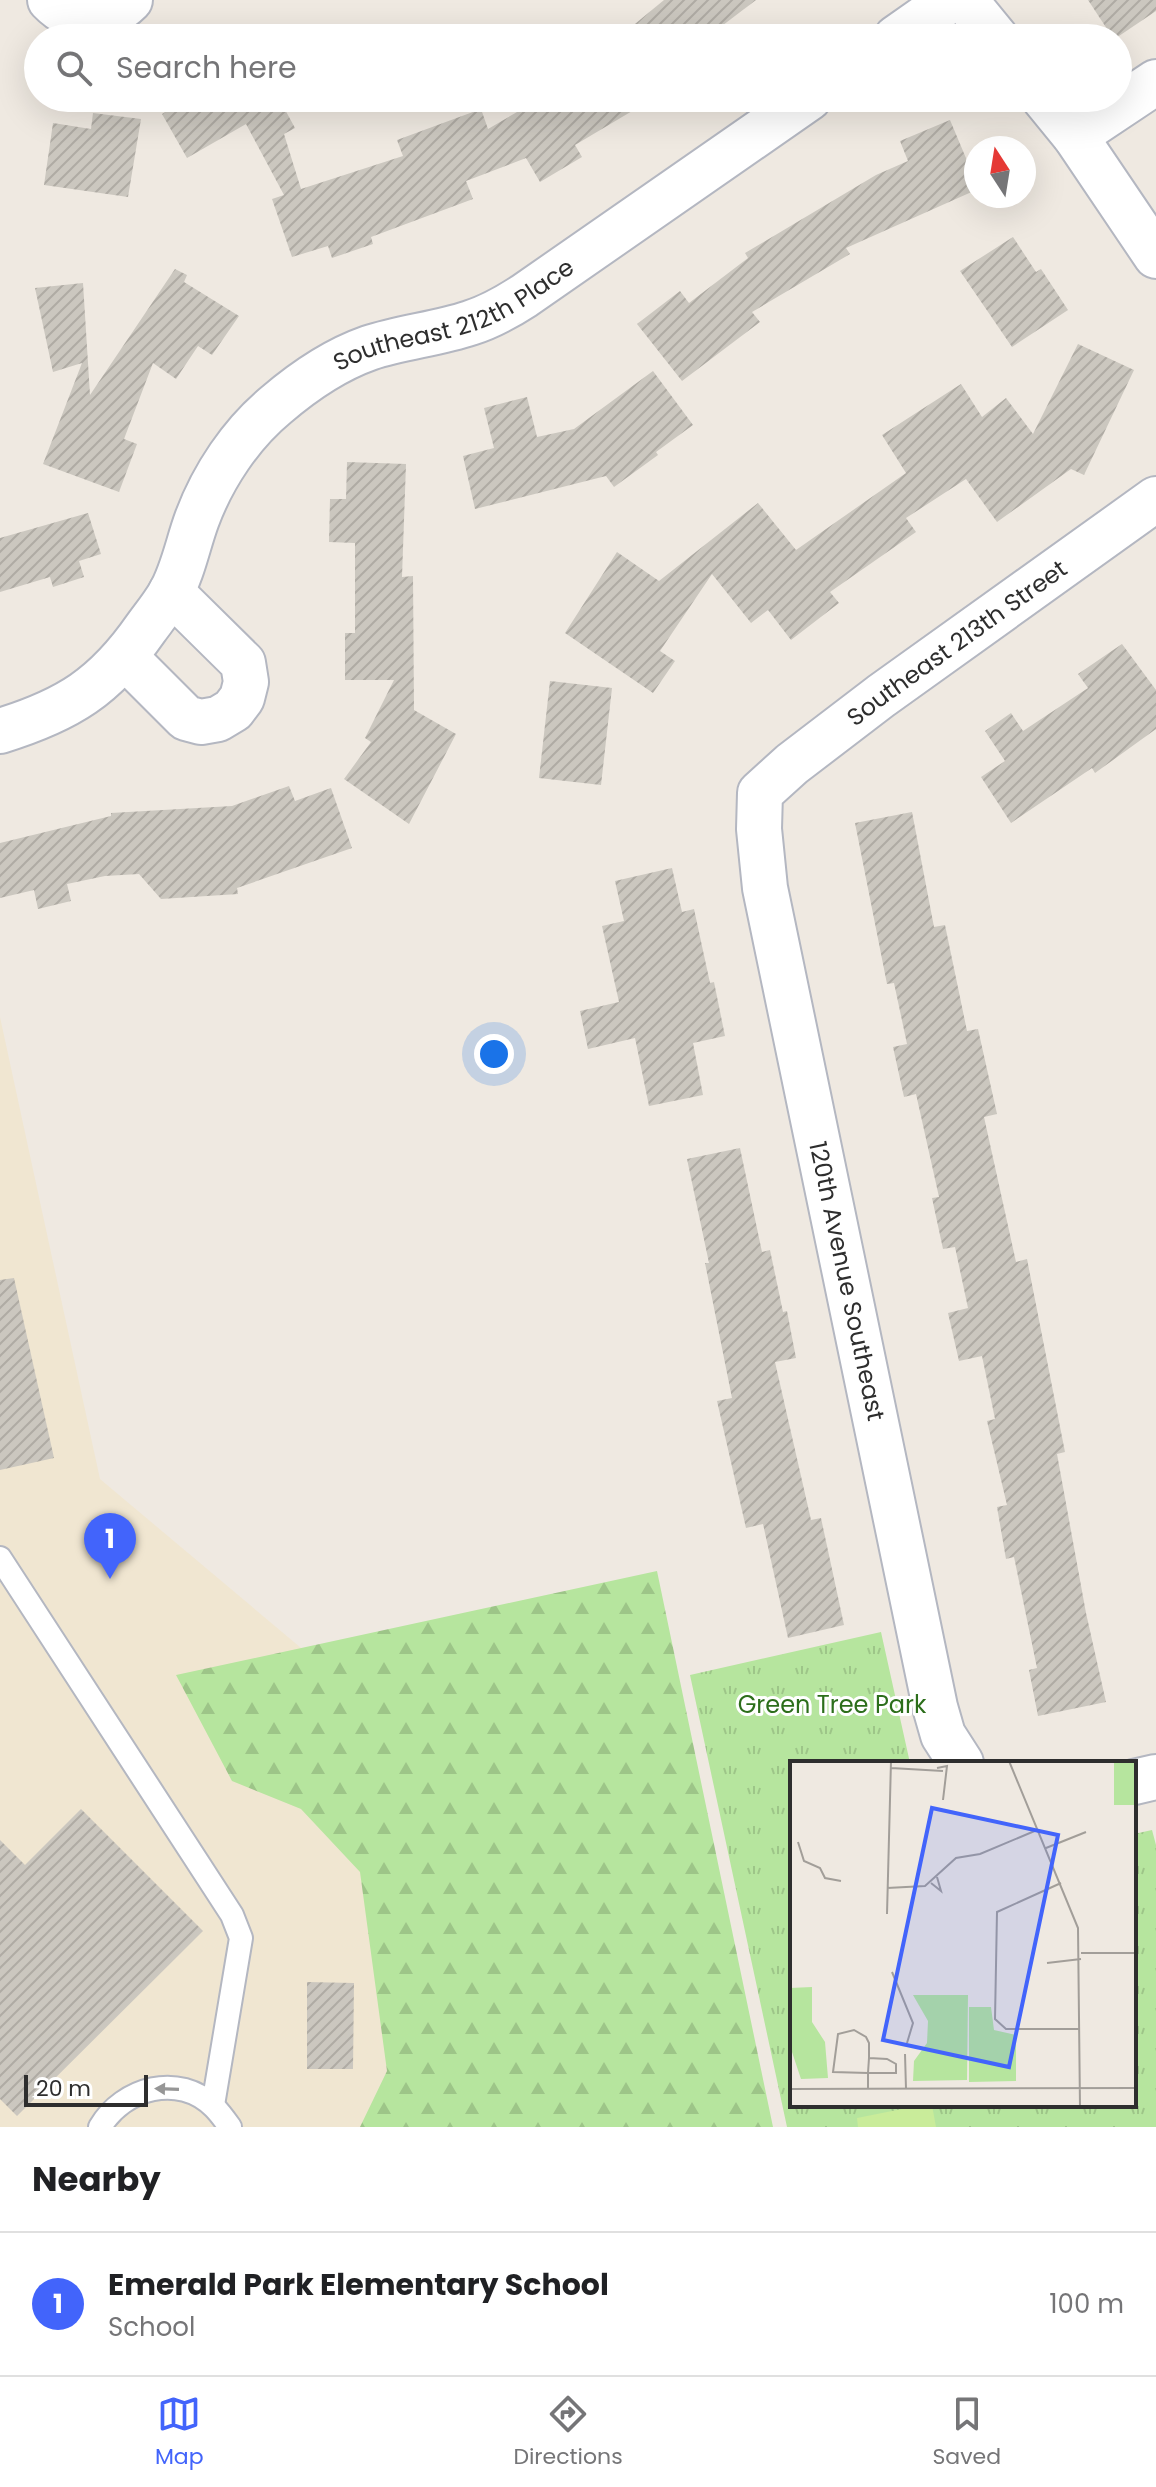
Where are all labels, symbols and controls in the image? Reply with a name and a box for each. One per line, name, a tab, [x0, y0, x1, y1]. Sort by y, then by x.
search box	[24, 24, 1132, 112]
icon: search	[52, 46, 96, 90]
text: Search here	[116, 46, 297, 89]
north arrow	[964, 136, 1036, 208]
street label: Southeast 212th Place	[327, 250, 580, 378]
street label: Southeast 213th Street	[840, 552, 1073, 733]
your location	[474, 1034, 514, 1074]
street label: 120th Avenue Southeast	[801, 1138, 893, 1424]
pin: 1	[84, 1513, 136, 1579]
park label: Green Tree Park	[738, 1688, 927, 1721]
inset map	[790, 1761, 1136, 2107]
scale bar	[24, 2071, 148, 2107]
text: 20 m	[36, 2073, 91, 2104]
one-way arrow	[154, 2083, 179, 2096]
text: Nearby	[32, 2155, 161, 2203]
text: Emerald Park Elementary School	[108, 2263, 609, 2306]
text: 1	[53, 2286, 63, 2322]
text: 100 m	[1049, 2286, 1124, 2322]
text: School	[108, 2309, 195, 2345]
tab: Map	[155, 2392, 204, 2473]
tab: Directions	[513, 2392, 623, 2473]
tab: Saved	[932, 2392, 1001, 2473]

